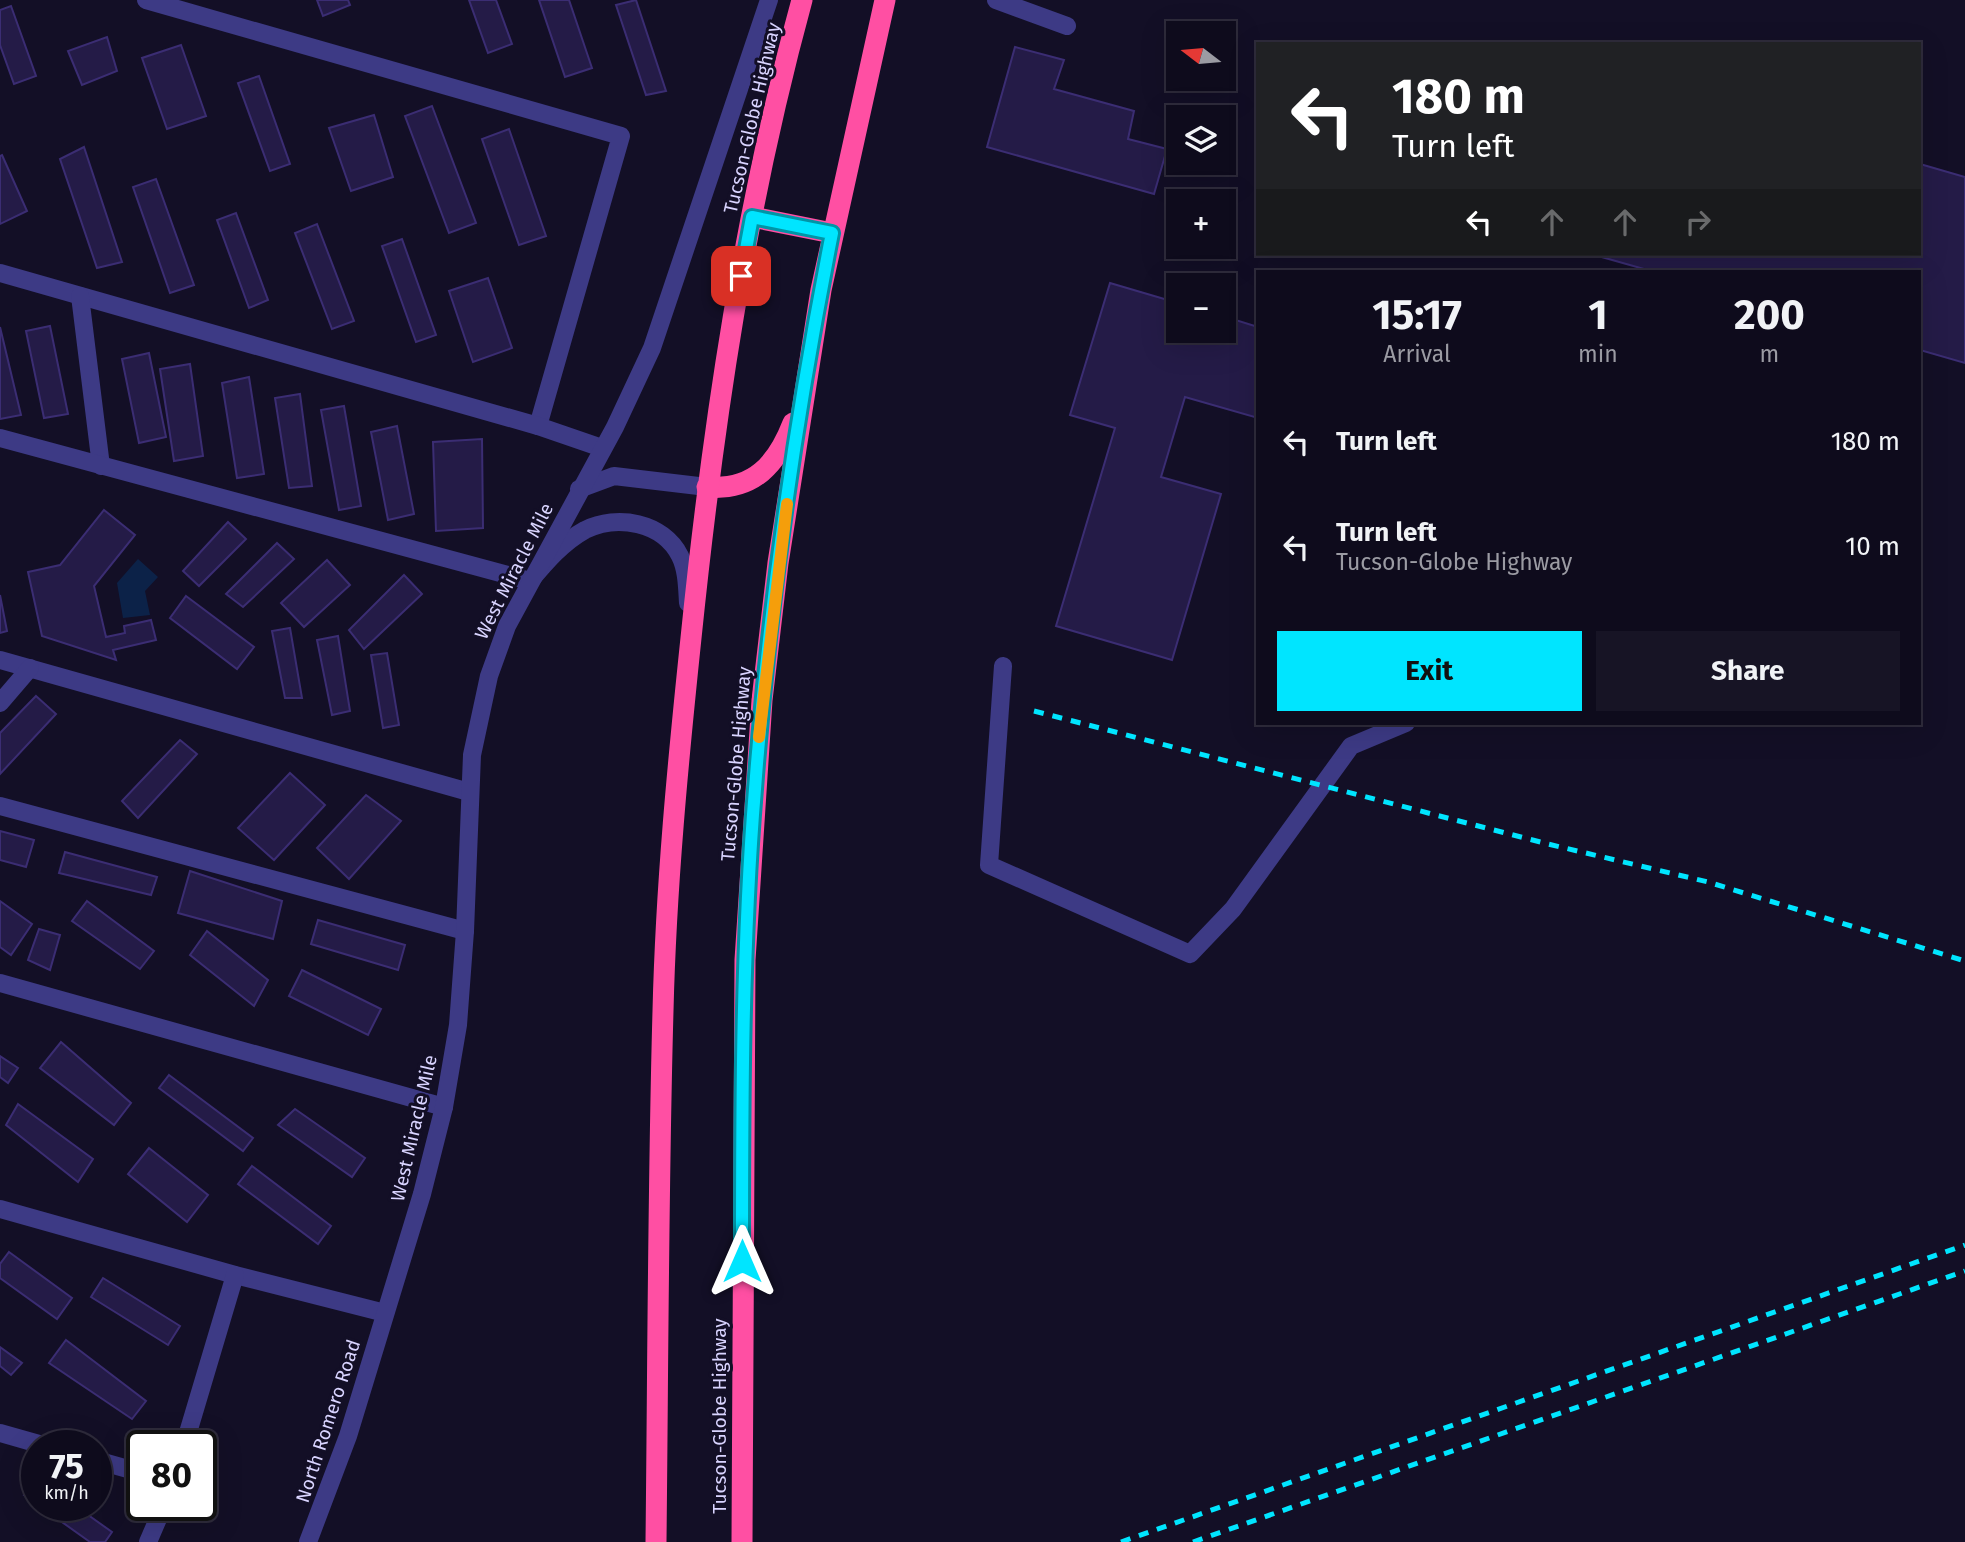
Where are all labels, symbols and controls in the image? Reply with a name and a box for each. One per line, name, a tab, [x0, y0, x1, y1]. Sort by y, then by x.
street label: Tucson-Globe Highway	[719, 20, 785, 216]
north arrow	[1166, 21, 1236, 91]
map controls	[1166, 21, 1236, 343]
text: 180 m	[1392, 67, 1525, 126]
icon: left	[1277, 70, 1368, 161]
button: layers	[1166, 105, 1236, 175]
text: Turn left	[1392, 127, 1514, 165]
button: +	[1166, 189, 1236, 259]
icon: left	[1460, 203, 1498, 241]
icon: ahead	[1533, 203, 1571, 241]
icon: ahead	[1606, 203, 1644, 241]
icon: right	[1679, 203, 1717, 241]
pin	[711, 246, 771, 306]
icon: arrive	[722, 257, 760, 295]
button: −	[1166, 273, 1236, 343]
text: 15:17	[1372, 290, 1462, 340]
text: 1	[1588, 290, 1608, 340]
text: 200	[1734, 290, 1805, 340]
text: Arrival	[1383, 340, 1451, 368]
text: min	[1578, 340, 1618, 368]
text: m	[1760, 340, 1779, 368]
icon: left	[1277, 423, 1315, 461]
text: Turn left	[1336, 426, 1437, 457]
text: 180 m	[1831, 426, 1900, 457]
street label: West Miracle Mile	[470, 499, 558, 643]
text: Turn left	[1336, 517, 1437, 548]
icon: left	[1277, 528, 1315, 566]
text: 10 m	[1845, 531, 1900, 562]
text: Tucson-Globe Highway	[1336, 548, 1572, 576]
button: Exit	[1277, 631, 1582, 711]
button: Share	[1596, 631, 1900, 711]
street label: Tucson-Globe Highway	[716, 665, 756, 862]
street label: West Miracle Mile	[386, 1052, 442, 1204]
position arrow	[705, 1224, 779, 1298]
street label: Tucson-Globe Highway	[708, 1318, 731, 1514]
street label: North Romero Road	[291, 1337, 365, 1505]
speed limit sign: 80	[126, 1430, 217, 1521]
text: 75	[49, 1445, 84, 1487]
text: km/h	[44, 1482, 89, 1504]

